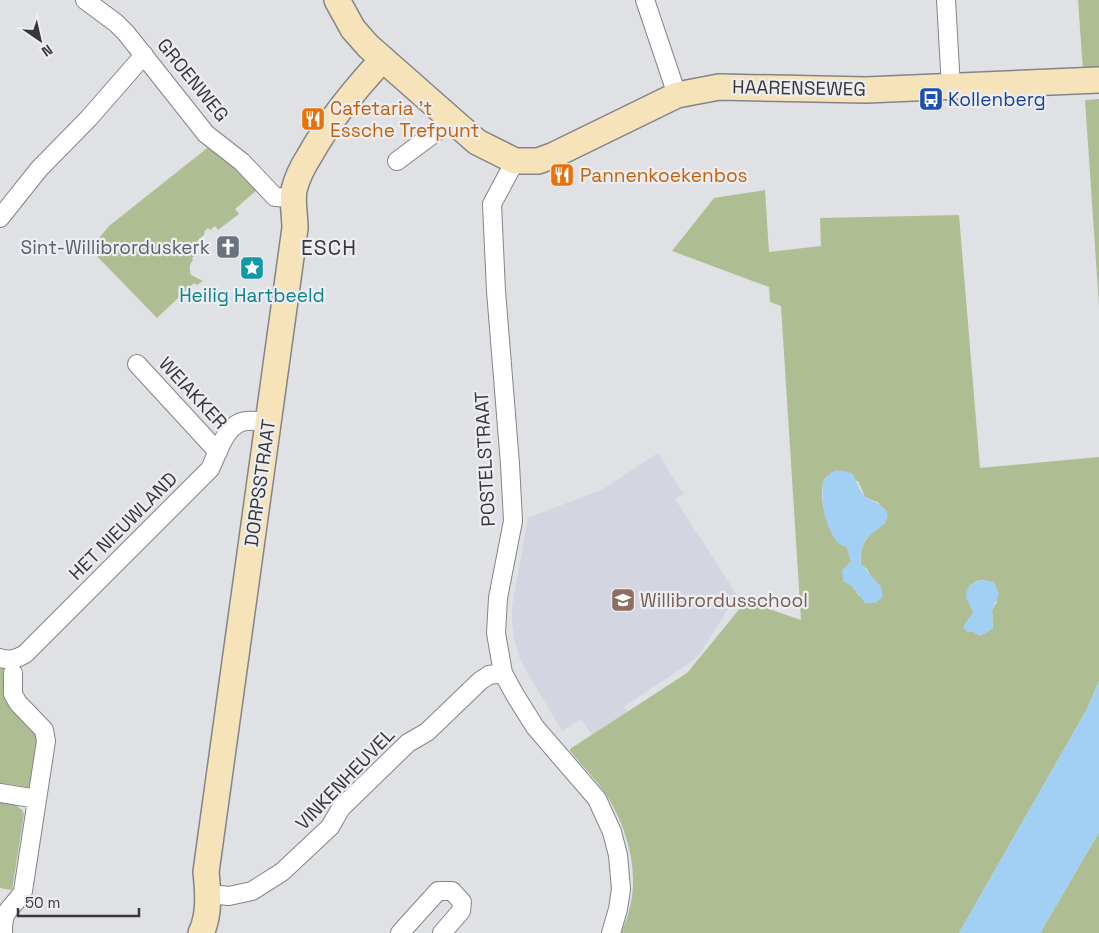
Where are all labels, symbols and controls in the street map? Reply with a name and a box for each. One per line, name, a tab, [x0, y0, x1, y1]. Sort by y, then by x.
north arrow	[15, 15, 65, 65]
street label: GROENWEG	[152, 33, 234, 127]
text: N	[38, 41, 56, 61]
street label: HAARENSEWEG	[732, 74, 866, 102]
bus stop icon: Kollenberg	[918, 86, 944, 112]
place label: Kollenberg	[948, 87, 1046, 112]
place label: Cafetaria 't Essche Trefpunt	[330, 96, 479, 143]
restaurant icon: Cafetaria 't Essche Trefpunt	[300, 106, 326, 132]
restaurant icon: Pannenkoekenbos	[549, 162, 575, 188]
place label: Pannenkoekenbos	[580, 163, 748, 188]
church icon: Sint-Willibrorduskerk	[215, 234, 241, 260]
district label: ESCH	[301, 234, 357, 261]
place label: Sint-Willibrorduskerk	[21, 235, 210, 260]
place icon: Heilig Hartbeeld	[239, 255, 265, 281]
place label: Heilig Hartbeeld	[179, 283, 325, 308]
street label: WEIAKKER	[153, 352, 233, 434]
street label: POSTELSTRAAT	[469, 391, 501, 527]
street label: DORPSSTRAAT	[239, 418, 281, 548]
street label: HET NIEUWLAND	[63, 466, 183, 586]
school or university icon: Willibrordusschool	[610, 587, 636, 613]
place label: Willibrordusschool	[640, 588, 808, 613]
street label: VINKENHEUVEL	[290, 723, 400, 835]
scale bar	[18, 886, 139, 918]
text: 50 m	[25, 893, 60, 912]

